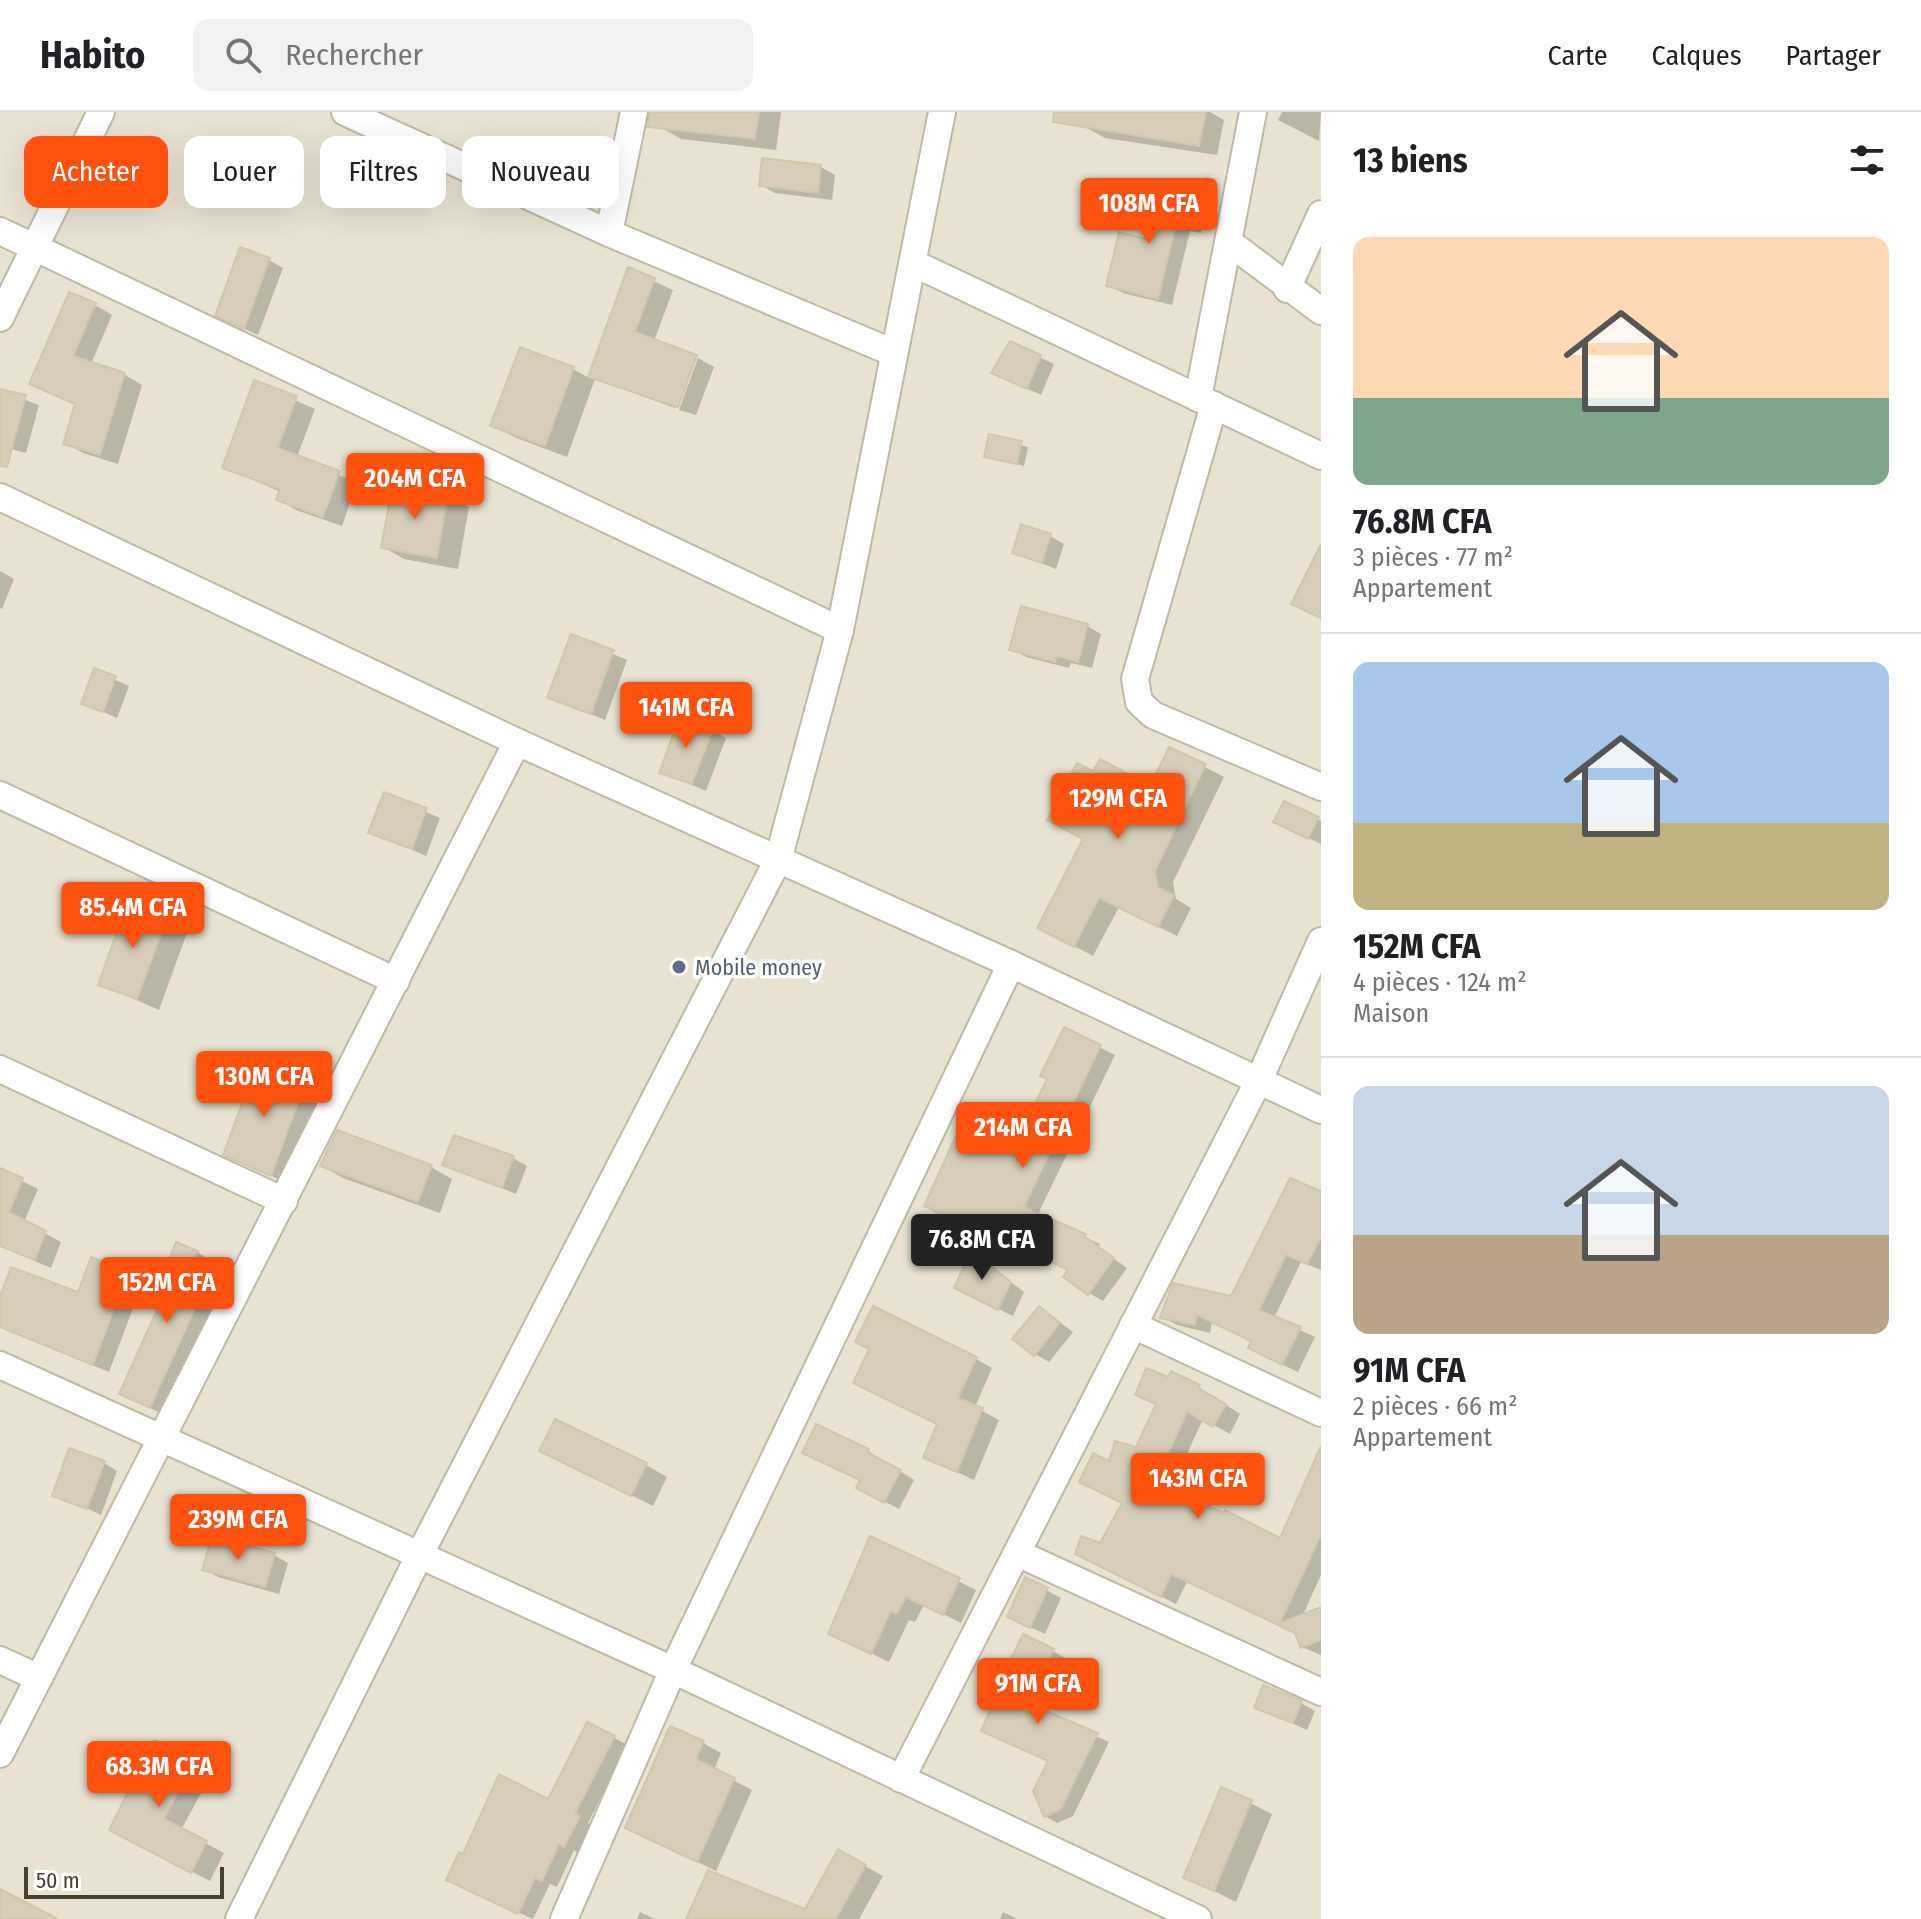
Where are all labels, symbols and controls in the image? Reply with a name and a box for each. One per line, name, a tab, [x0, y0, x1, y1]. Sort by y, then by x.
search box	[193, 19, 753, 91]
text: Habito	[40, 32, 145, 78]
icon: search	[221, 33, 265, 77]
text: Rechercher	[285, 37, 423, 73]
text: Carte	[1548, 39, 1608, 72]
text: Calques	[1652, 39, 1742, 72]
text: Partager	[1786, 39, 1881, 72]
chip: Acheter	[24, 136, 168, 208]
chip: Louer	[184, 136, 304, 208]
chip: Filtres	[320, 136, 446, 208]
chip: Nouveau	[462, 136, 619, 208]
icon: filters	[1845, 138, 1889, 182]
text: 13 biens	[1353, 140, 1468, 181]
pin: 108M CFA	[1066, 178, 1232, 246]
text: 108M CFA	[1099, 188, 1199, 219]
icon: home	[1549, 289, 1693, 433]
pin: 204M CFA	[332, 453, 498, 521]
text: 204M CFA	[364, 463, 466, 494]
text: 76.8M CFA	[1353, 501, 1492, 542]
text: 3 pièces · 77 m²	[1353, 542, 1513, 573]
text: Appartement	[1353, 573, 1492, 604]
pin: 141M CFA	[603, 682, 769, 750]
text: 141M CFA	[638, 692, 734, 723]
icon: home	[1549, 714, 1693, 858]
pin: 129M CFA	[1035, 773, 1201, 841]
text: 129M CFA	[1069, 783, 1167, 814]
pin: 85.4M CFA	[41, 882, 225, 950]
text: 85.4M CFA	[79, 892, 187, 923]
text: 152M CFA	[1353, 926, 1481, 967]
place label: Mobile money	[695, 954, 822, 981]
marker: Mobile money	[670, 958, 688, 976]
text: 4 pièces · 124 m²	[1353, 967, 1526, 998]
text: Maison	[1353, 998, 1429, 1029]
pin: 130M CFA	[181, 1051, 347, 1119]
text: 130M CFA	[214, 1061, 314, 1092]
pin: 214M CFA	[940, 1102, 1106, 1170]
text: 214M CFA	[974, 1112, 1072, 1143]
icon: home	[1549, 1138, 1693, 1282]
pin: 76.8M CFA	[890, 1214, 1074, 1282]
text: 76.8M CFA	[929, 1224, 1035, 1255]
pin: 152M CFA	[84, 1257, 250, 1325]
text: 152M CFA	[118, 1267, 216, 1298]
text: 91M CFA	[1353, 1350, 1466, 1391]
text: 2 pièces · 66 m²	[1353, 1391, 1517, 1422]
text: Appartement	[1353, 1422, 1492, 1453]
pin: 143M CFA	[1115, 1453, 1281, 1521]
text: 143M CFA	[1149, 1463, 1247, 1494]
pin: 239M CFA	[155, 1494, 321, 1562]
text: 239M CFA	[188, 1504, 288, 1535]
pin: 91M CFA	[964, 1658, 1112, 1726]
text: 91M CFA	[995, 1668, 1081, 1699]
pin: 68.3M CFA	[67, 1741, 251, 1809]
text: 68.3M CFA	[105, 1751, 213, 1782]
scale bar	[24, 1863, 224, 1899]
text: 50 m	[36, 1867, 80, 1894]

